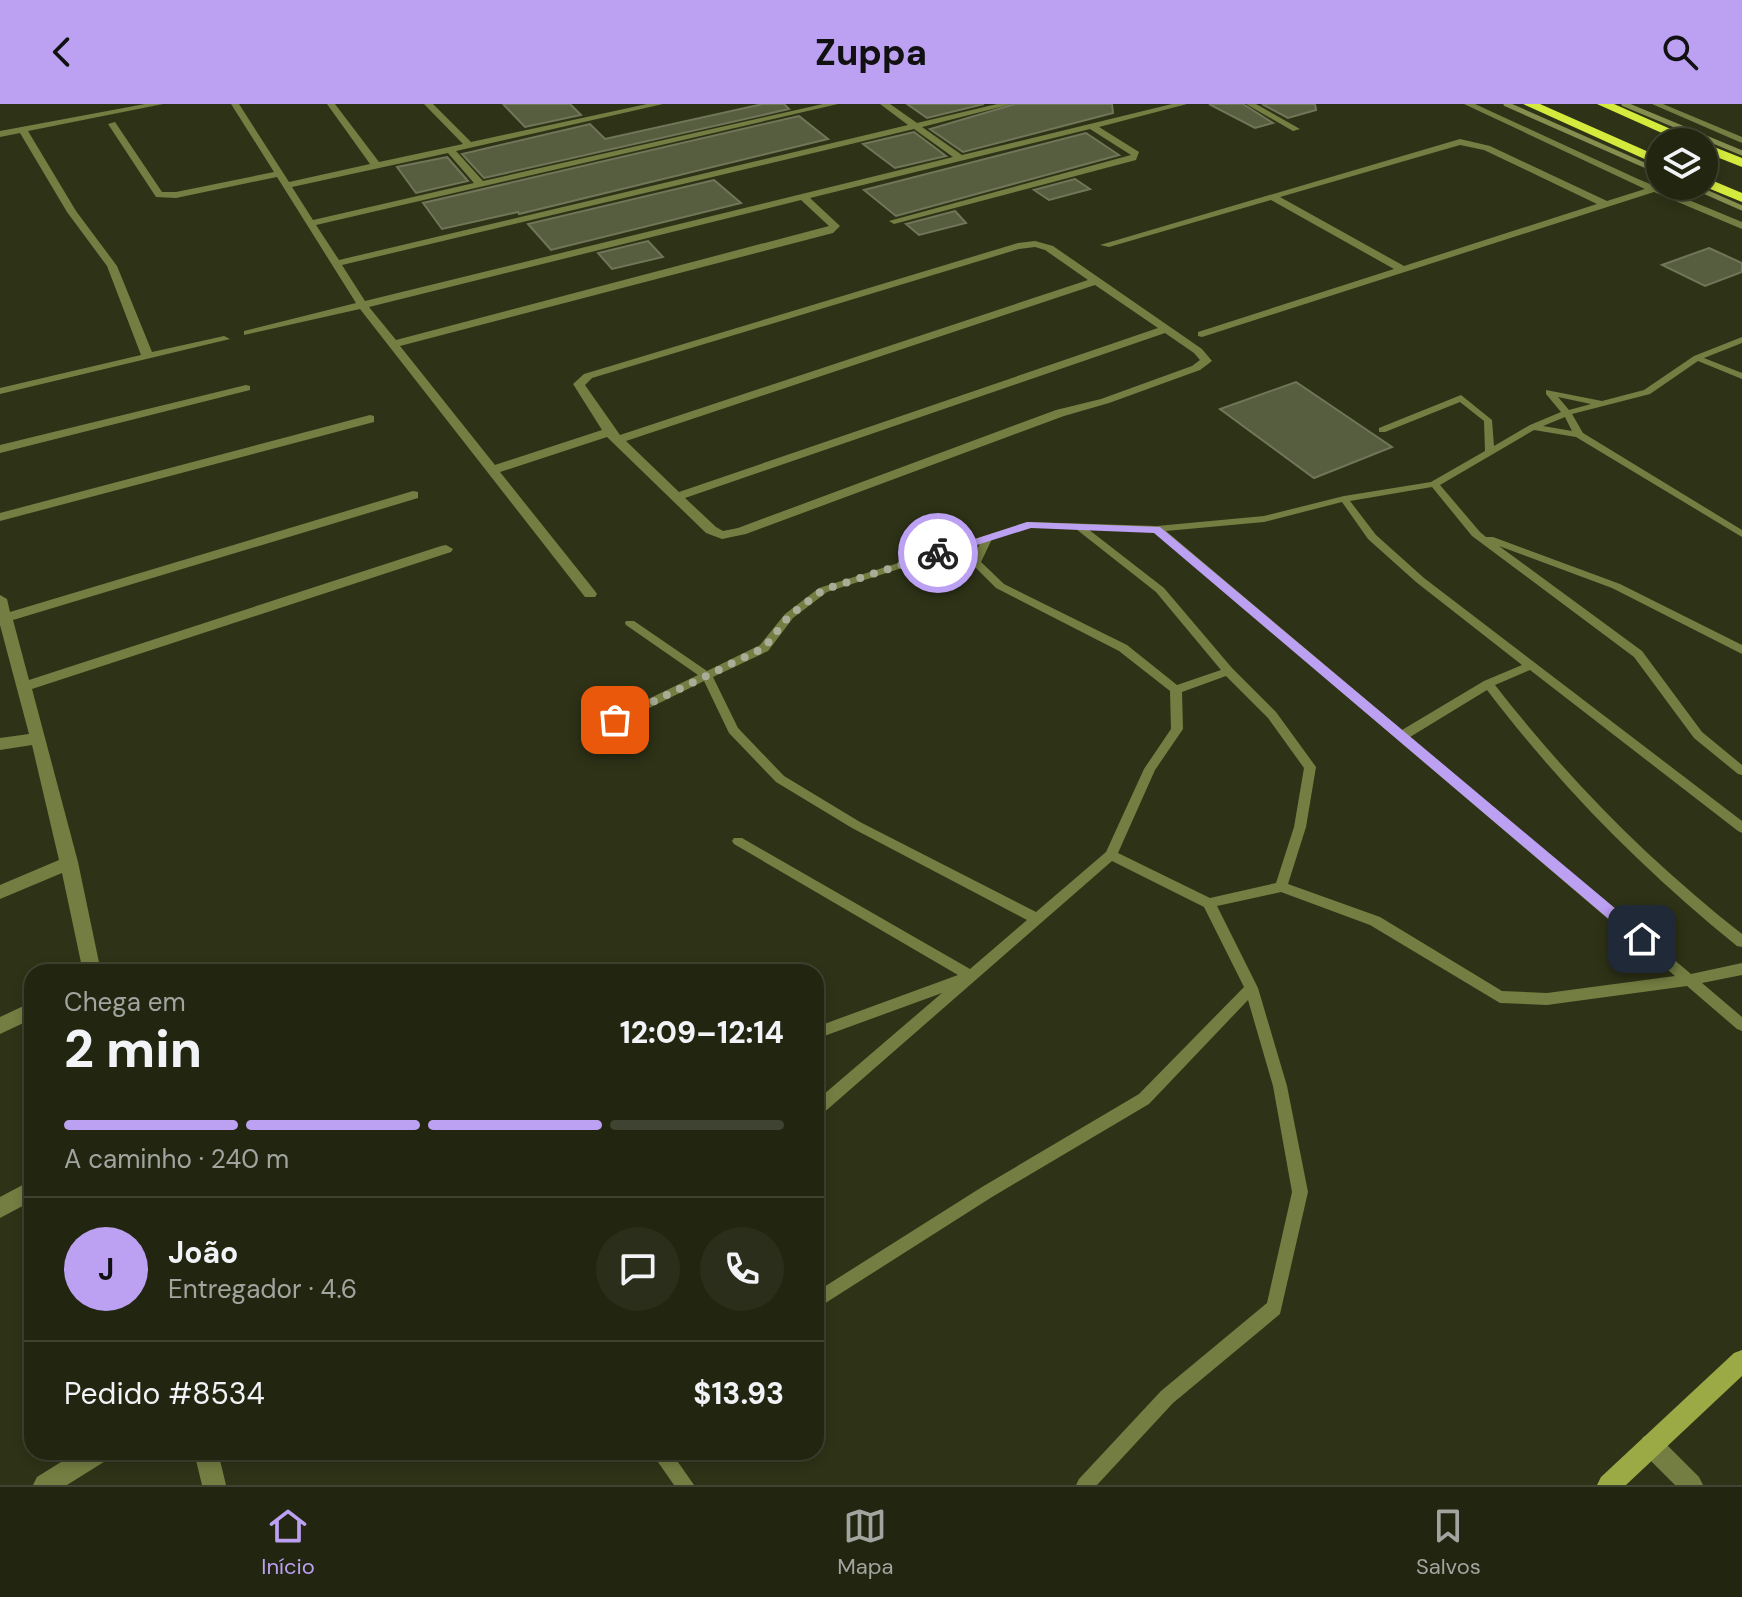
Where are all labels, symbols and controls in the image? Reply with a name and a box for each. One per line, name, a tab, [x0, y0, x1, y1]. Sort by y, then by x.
text: Zuppa	[815, 29, 927, 76]
icon: back	[40, 30, 84, 74]
icon: search	[1658, 30, 1702, 74]
map controls	[1646, 128, 1718, 200]
button: layers	[1646, 128, 1718, 200]
courier	[898, 513, 978, 593]
icon: bike	[916, 531, 960, 575]
pin	[581, 686, 649, 754]
icon: bag	[593, 698, 637, 742]
pin	[1608, 905, 1676, 973]
icon: home	[1620, 917, 1664, 961]
text: Chega em	[64, 985, 186, 1019]
text: 12:09–12:14	[620, 1013, 784, 1052]
text: 2 min	[64, 1015, 202, 1083]
text: A caminho · 240 m	[64, 1142, 289, 1176]
button: chat	[596, 1227, 680, 1311]
button: phone	[700, 1227, 784, 1311]
text: João	[168, 1233, 238, 1272]
text: J	[98, 1250, 114, 1289]
text: Entregador · 4.6	[168, 1272, 357, 1306]
text: Pedido #8534	[64, 1374, 265, 1413]
text: $13.93	[693, 1374, 784, 1413]
tab: Início	[261, 1504, 315, 1581]
tab: Mapa	[837, 1504, 894, 1581]
tab: Salvos	[1416, 1504, 1481, 1581]

